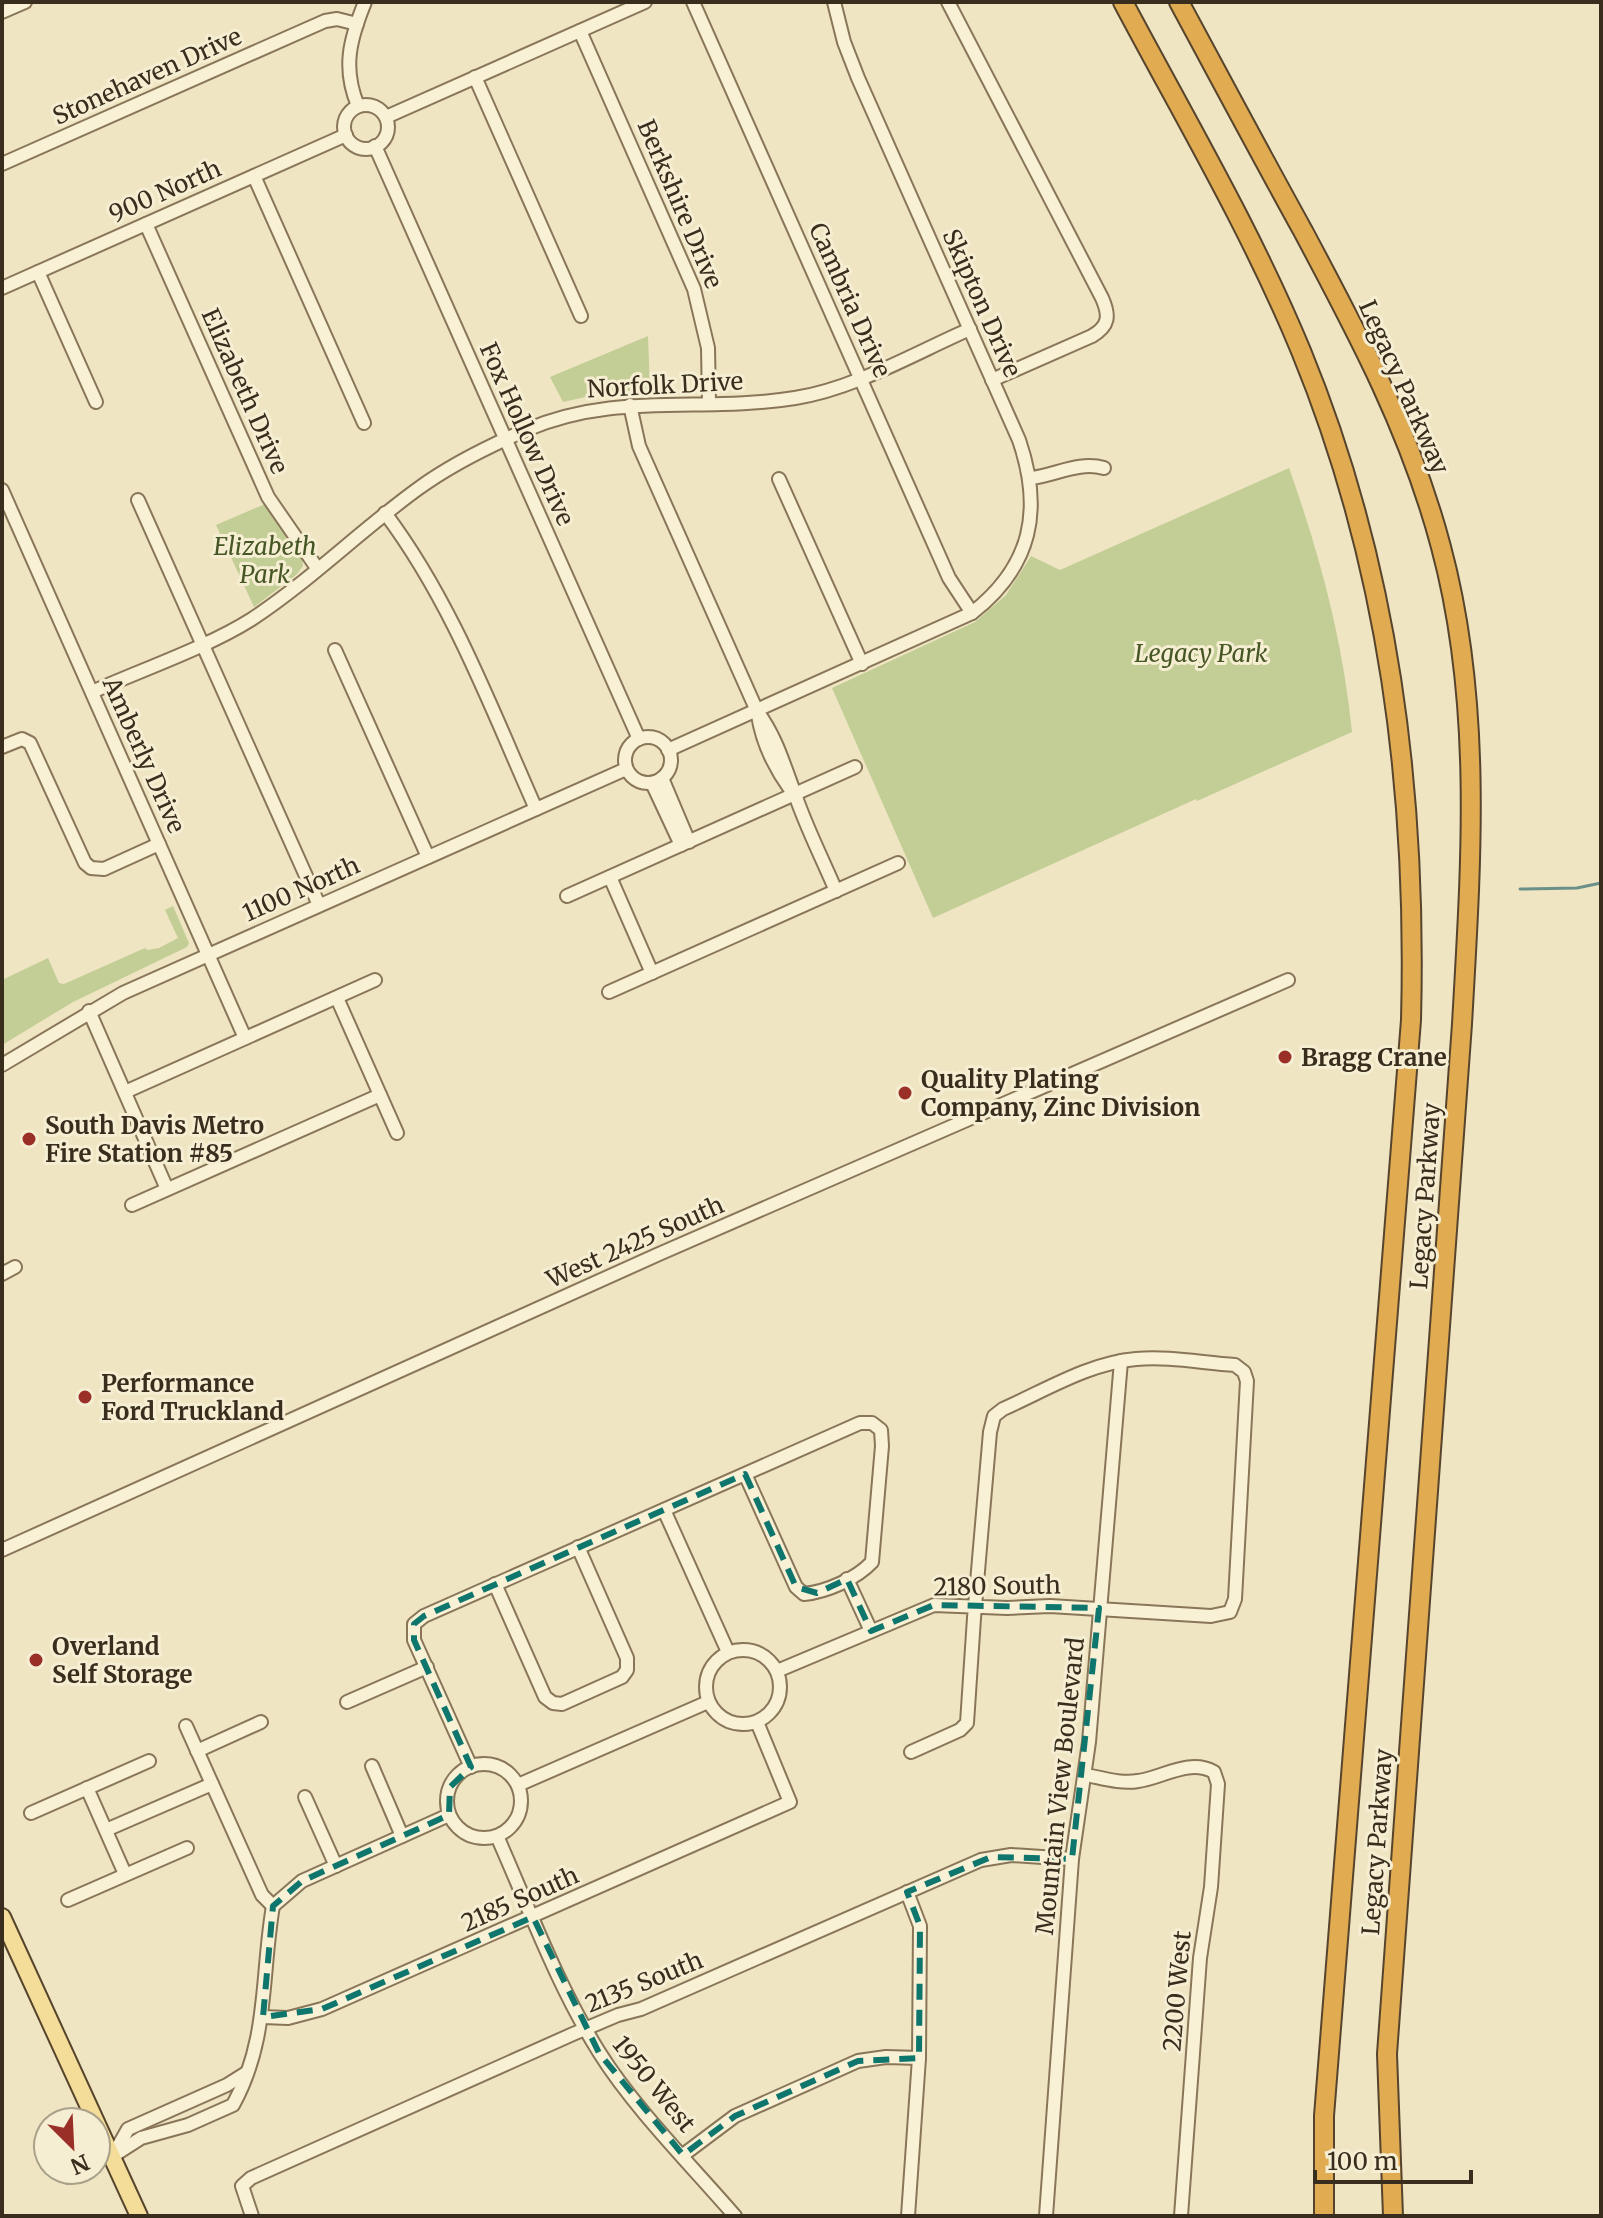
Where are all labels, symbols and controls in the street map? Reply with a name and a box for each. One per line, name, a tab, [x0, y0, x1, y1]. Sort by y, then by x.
street label: Stonehaven Drive	[48, 20, 246, 132]
street label: Berkshire Drive	[630, 115, 730, 293]
street label: 900 North	[104, 152, 226, 229]
street label: Cambria Drive	[802, 218, 898, 382]
street label: Skipton Drive	[936, 224, 1028, 382]
street label: Legacy Parkway	[1352, 295, 1456, 479]
street label: Elizabeth Drive	[195, 304, 295, 478]
street label: Fox Hollow Drive	[473, 338, 581, 530]
street label: Norfolk Drive	[586, 365, 744, 405]
park label: Elizabeth Park	[213, 531, 317, 590]
park label: Legacy Park	[1134, 638, 1268, 669]
street label: Amberly Drive	[95, 671, 192, 838]
street label: 1100 North	[238, 849, 364, 929]
place label: Bragg Crane	[1301, 1042, 1447, 1073]
marker: Bragg Crane	[1276, 1048, 1294, 1066]
place label: Quality Plating Company, Zinc Division	[921, 1064, 1200, 1123]
marker: Quality Plating Company, Zinc Division	[896, 1084, 914, 1102]
street label: Legacy Parkway	[1403, 1102, 1447, 1290]
place label: South Davis Metro Fire Station #85	[45, 1110, 264, 1169]
marker: South Davis Metro Fire Station #85	[20, 1130, 38, 1148]
street label: West 2425 South	[541, 1189, 729, 1295]
place label: Performance Ford Truckland	[101, 1368, 284, 1427]
marker: Performance Ford Truckland	[76, 1388, 94, 1406]
street label: 2180 South	[933, 1569, 1061, 1603]
place label: Overland Self Storage	[52, 1631, 192, 1690]
street label: Mountain View Boulevard	[1029, 1636, 1091, 1936]
marker: Overland Self Storage	[27, 1651, 45, 1669]
street label: Legacy Parkway	[1355, 1748, 1399, 1936]
street label: 2185 South	[457, 1859, 583, 1939]
street label: 2200 West	[1156, 1929, 1198, 2053]
street label: 2135 South	[581, 1944, 707, 2020]
street label: 1950 West	[606, 2029, 703, 2139]
north arrow	[32, 2106, 112, 2186]
scale bar	[1315, 2134, 1471, 2184]
text: 100 m	[1327, 2146, 1398, 2177]
text: N	[66, 2148, 94, 2181]

